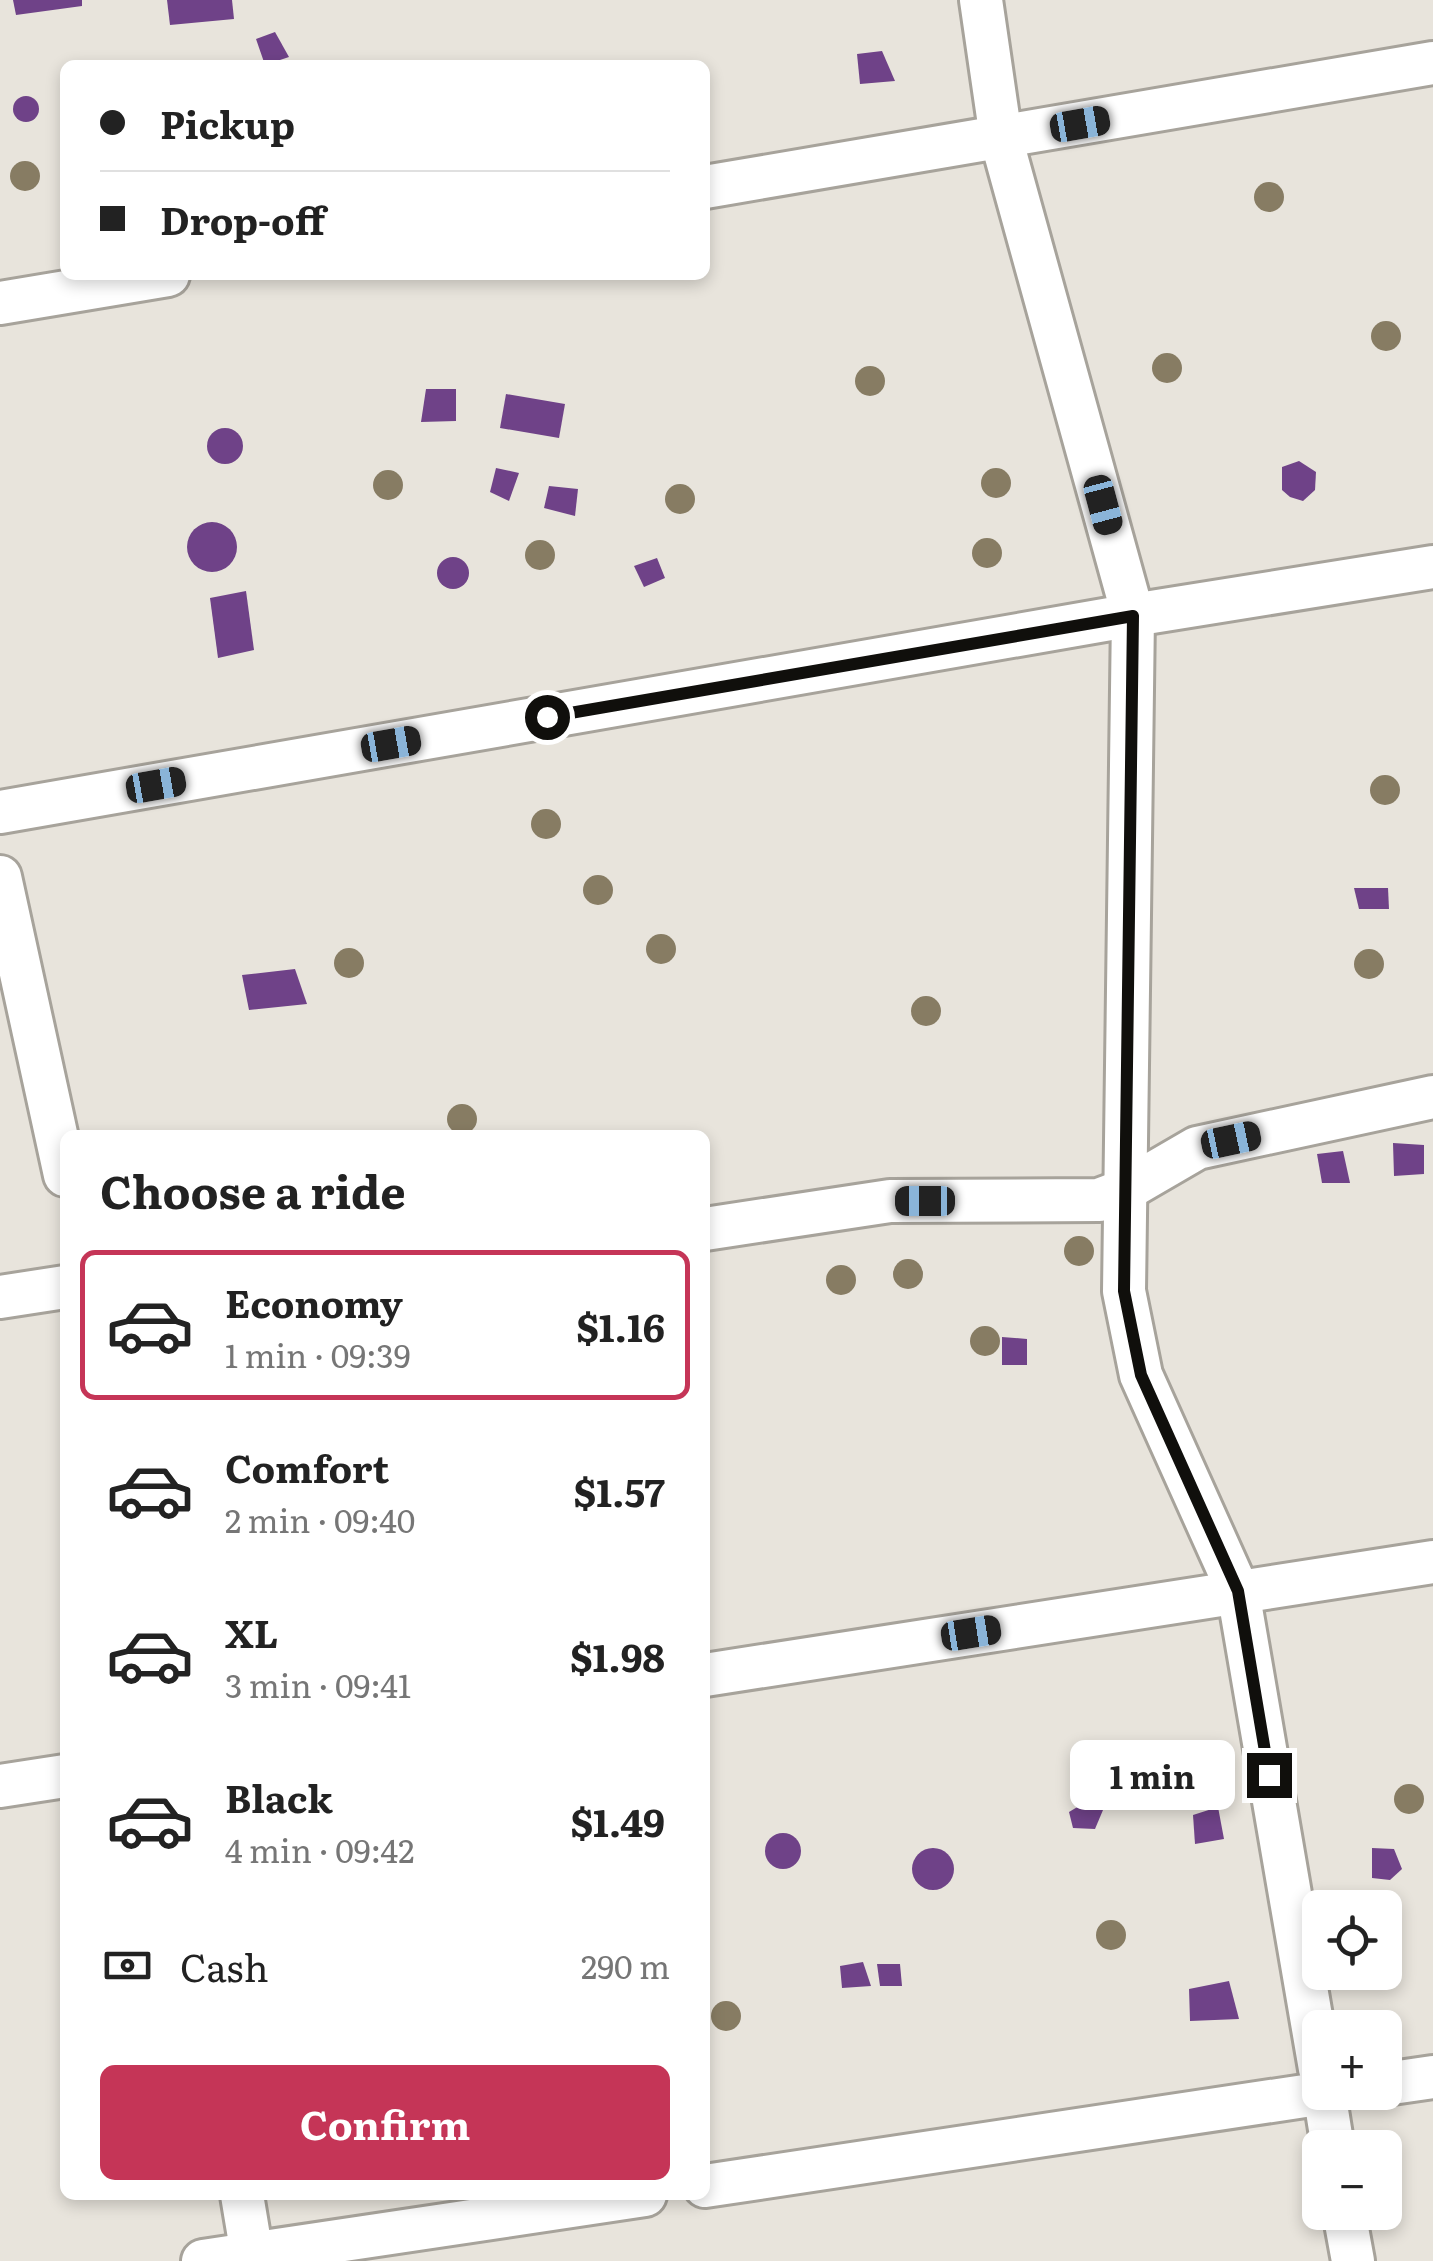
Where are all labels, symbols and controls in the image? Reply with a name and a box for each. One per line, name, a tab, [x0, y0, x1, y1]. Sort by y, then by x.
text: Pickup	[160, 94, 295, 151]
car	[1048, 104, 1112, 144]
text: Drop-off	[160, 190, 325, 247]
car	[1081, 472, 1125, 538]
route start	[525, 695, 570, 740]
car	[359, 724, 423, 764]
car	[124, 765, 188, 805]
car	[1199, 1119, 1263, 1161]
text: Choose a ride	[100, 1156, 406, 1223]
car	[895, 1186, 955, 1216]
text: Economy	[225, 1273, 403, 1330]
icon: car	[105, 1280, 195, 1370]
text: $1.16	[576, 1297, 665, 1354]
text: 1 min · 09:39	[225, 1330, 410, 1378]
text: Comfort	[225, 1438, 389, 1495]
icon: car	[105, 1445, 195, 1535]
text: $1.57	[574, 1462, 665, 1519]
text: 2 min · 09:40	[225, 1495, 415, 1543]
text: XL	[225, 1603, 278, 1660]
icon: car	[105, 1610, 195, 1700]
car	[939, 1613, 1003, 1653]
text: $1.98	[570, 1627, 665, 1684]
text: 3 min · 09:41	[225, 1660, 411, 1708]
callout: 1 min	[1069, 1740, 1234, 1810]
text: 1 min	[1110, 1751, 1195, 1799]
route end	[1247, 1753, 1292, 1798]
text: Black	[225, 1768, 333, 1825]
icon: car	[105, 1775, 195, 1865]
text: $1.49	[570, 1792, 665, 1849]
text: 4 min · 09:42	[225, 1825, 414, 1873]
map controls	[1302, 1890, 1402, 2230]
button: locate	[1302, 1890, 1402, 1990]
text: Cash	[180, 1937, 269, 1994]
icon: cash	[100, 1938, 155, 1993]
text: 290 m	[581, 1941, 670, 1989]
button: +	[1302, 2010, 1402, 2110]
button: Confirm	[100, 2065, 670, 2180]
button: −	[1302, 2130, 1402, 2230]

